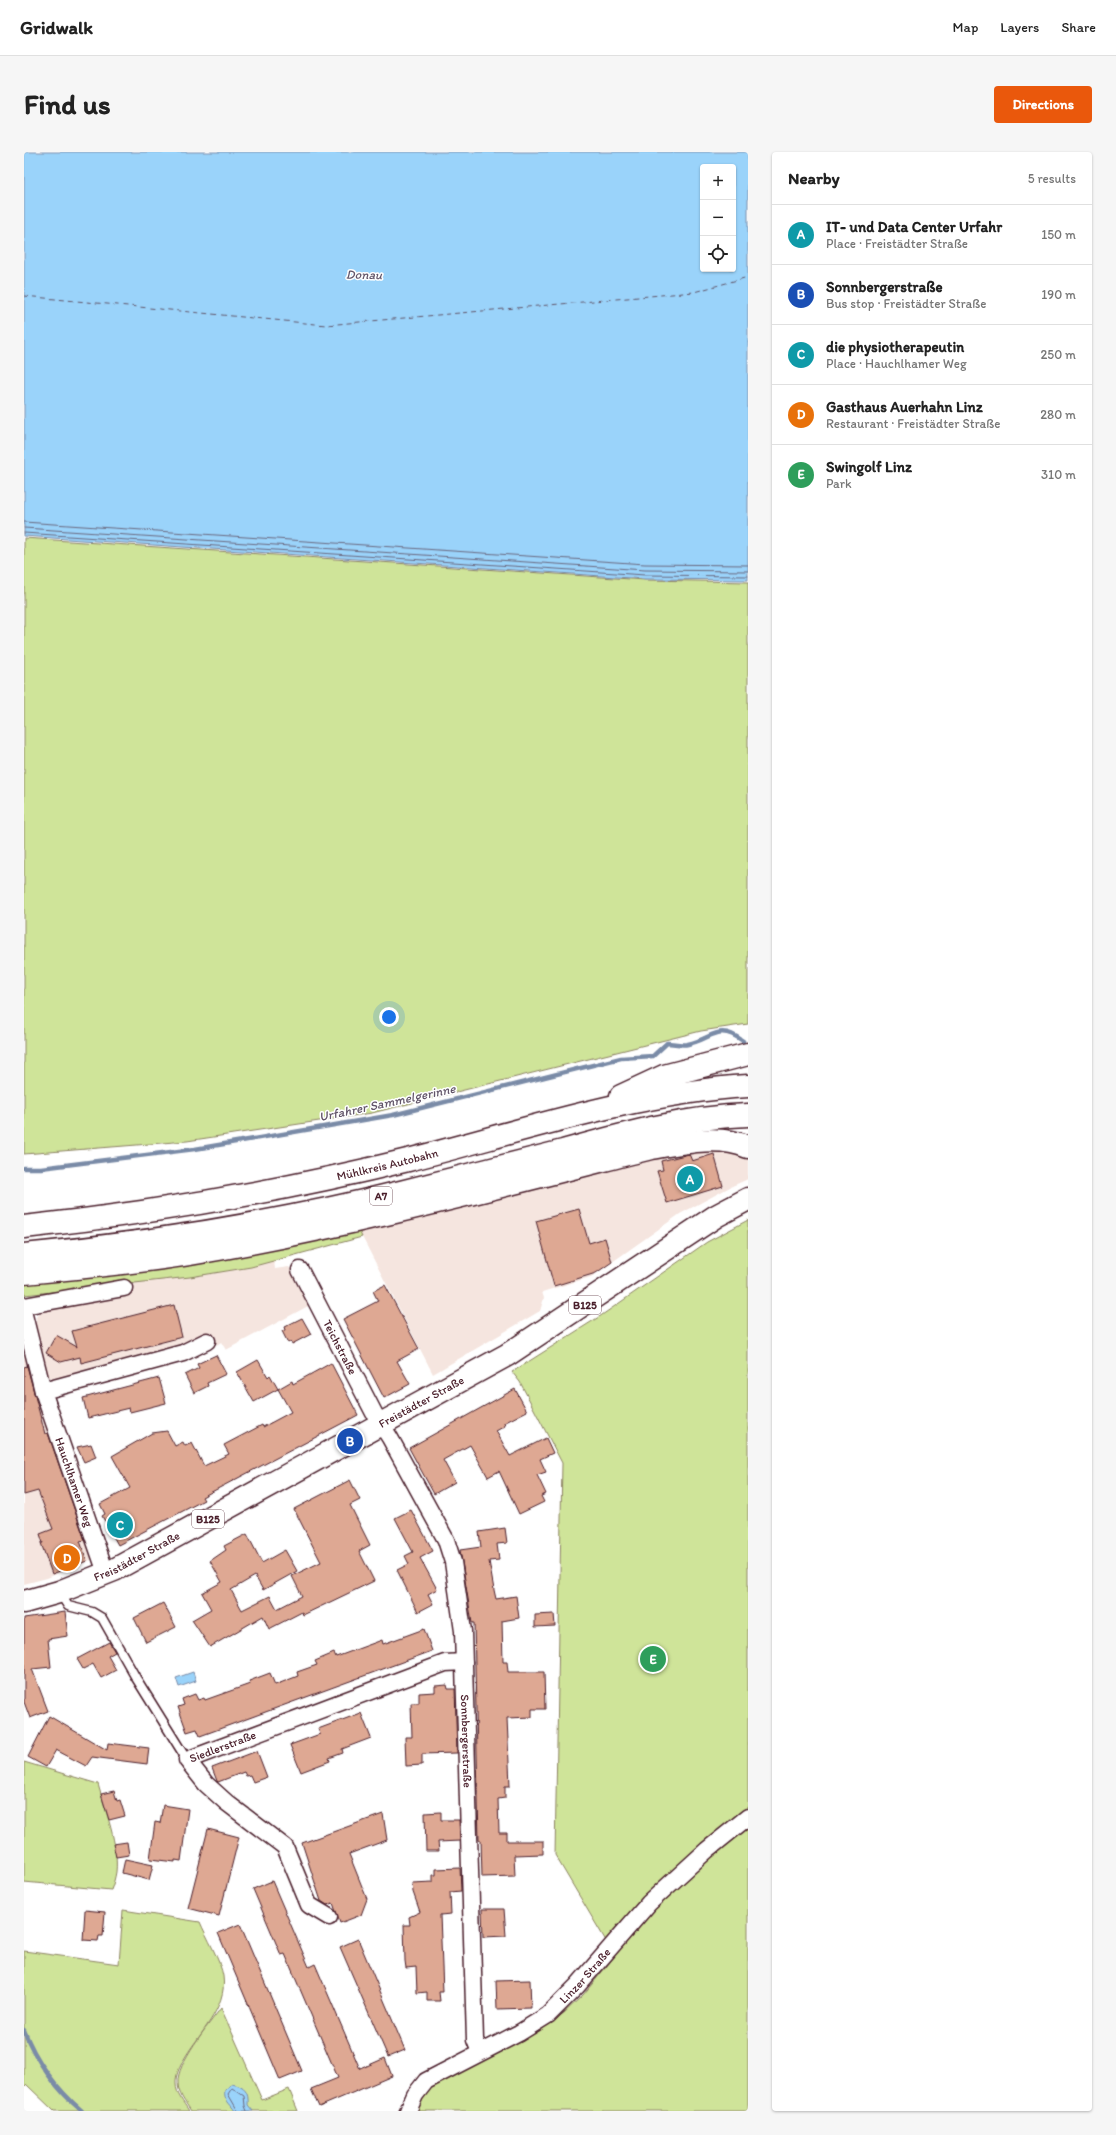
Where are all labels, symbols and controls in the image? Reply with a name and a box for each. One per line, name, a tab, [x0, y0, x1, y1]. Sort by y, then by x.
text: Gridwalk	[20, 16, 93, 39]
text: Map	[953, 19, 978, 36]
text: Layers	[1000, 19, 1039, 36]
text: Share	[1061, 19, 1096, 36]
button: Directions	[994, 86, 1092, 123]
text: Find us	[24, 87, 111, 121]
map controls	[700, 164, 736, 272]
button: +	[700, 164, 736, 200]
text: Nearby	[788, 168, 840, 188]
text: 5 results	[1028, 171, 1076, 186]
button: −	[700, 200, 736, 236]
text: IT- und Data Center Urfahr	[826, 218, 1002, 236]
text: A	[797, 227, 805, 242]
text: 150 m	[1041, 227, 1076, 242]
button: locate	[700, 236, 736, 272]
text: Place · Freistädter Straße	[826, 236, 968, 251]
water label: Donau	[346, 267, 383, 282]
text: Sonnbergerstraße	[826, 278, 943, 296]
text: B	[797, 287, 805, 302]
text: 190 m	[1041, 287, 1076, 302]
text: Bus stop · Freistädter Straße	[826, 296, 987, 311]
text: die physiotherapeutin	[826, 338, 964, 356]
text: C	[797, 347, 805, 362]
text: 250 m	[1040, 347, 1076, 362]
text: Place · Hauchlhamer Weg	[826, 356, 967, 371]
text: Gasthaus Auerhahn Linz	[826, 398, 983, 416]
text: D	[797, 407, 805, 422]
text: 280 m	[1040, 407, 1076, 422]
text: Restaurant · Freistädter Straße	[826, 416, 1000, 431]
text: Swingolf Linz	[826, 458, 912, 476]
text: E	[797, 467, 805, 482]
text: 310 m	[1041, 467, 1076, 482]
text: Park	[826, 476, 852, 491]
your location	[379, 1007, 399, 1027]
water label: Urfahrer Sammelgerinne	[317, 1081, 457, 1124]
street label: Mühlkreis Autobahn	[335, 1145, 440, 1183]
pin: A	[677, 1164, 703, 1194]
road number: A7	[370, 1187, 392, 1205]
road number: B125	[569, 1296, 601, 1314]
street label: Teichstraße	[320, 1317, 360, 1377]
street label: Freistädter Straße	[376, 1373, 467, 1431]
pin: B	[337, 1426, 363, 1456]
street label: Hauchlhamer Weg	[52, 1435, 96, 1529]
pin: C	[107, 1510, 133, 1540]
road number: B125	[192, 1510, 224, 1528]
street label: Freistädter Straße	[92, 1528, 183, 1584]
pin: D	[54, 1543, 80, 1573]
pin: E	[640, 1644, 666, 1674]
street label: Sonnbergerstraße	[458, 1694, 475, 1788]
street label: Siedlerstraße	[187, 1728, 258, 1765]
street label: Linzer Straße	[557, 1945, 614, 2006]

